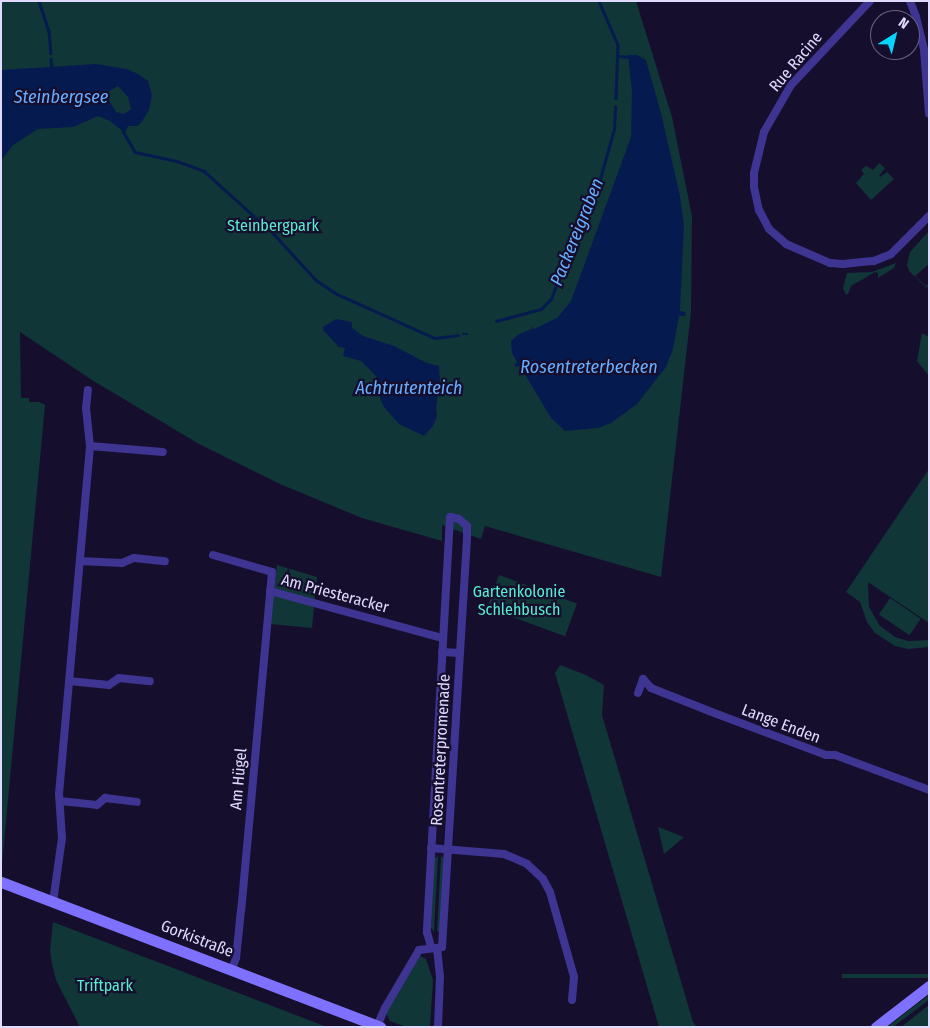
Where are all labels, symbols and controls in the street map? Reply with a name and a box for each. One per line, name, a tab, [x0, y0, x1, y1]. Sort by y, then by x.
north arrow	[870, 10, 920, 60]
text: N	[895, 14, 912, 33]
street label: Rue Racine	[765, 28, 827, 96]
water label: Steinbergsee	[14, 86, 108, 108]
water label: Packereigraben	[546, 175, 608, 289]
park label: Steinbergpark	[227, 216, 319, 236]
water label: Rosentreterbecken	[520, 356, 658, 378]
water label: Achtrutenteich	[356, 377, 462, 399]
street label: Am Priesteracker	[279, 570, 391, 618]
park label: Gartenkolonie Schlehbusch	[473, 582, 565, 620]
street label: Rosentreterpromenade	[427, 674, 455, 826]
street label: Lange Enden	[739, 700, 823, 748]
street label: Am Hügel	[227, 747, 251, 811]
street label: Gorkistraße	[158, 916, 236, 962]
park label: Triftpark	[77, 976, 133, 996]

